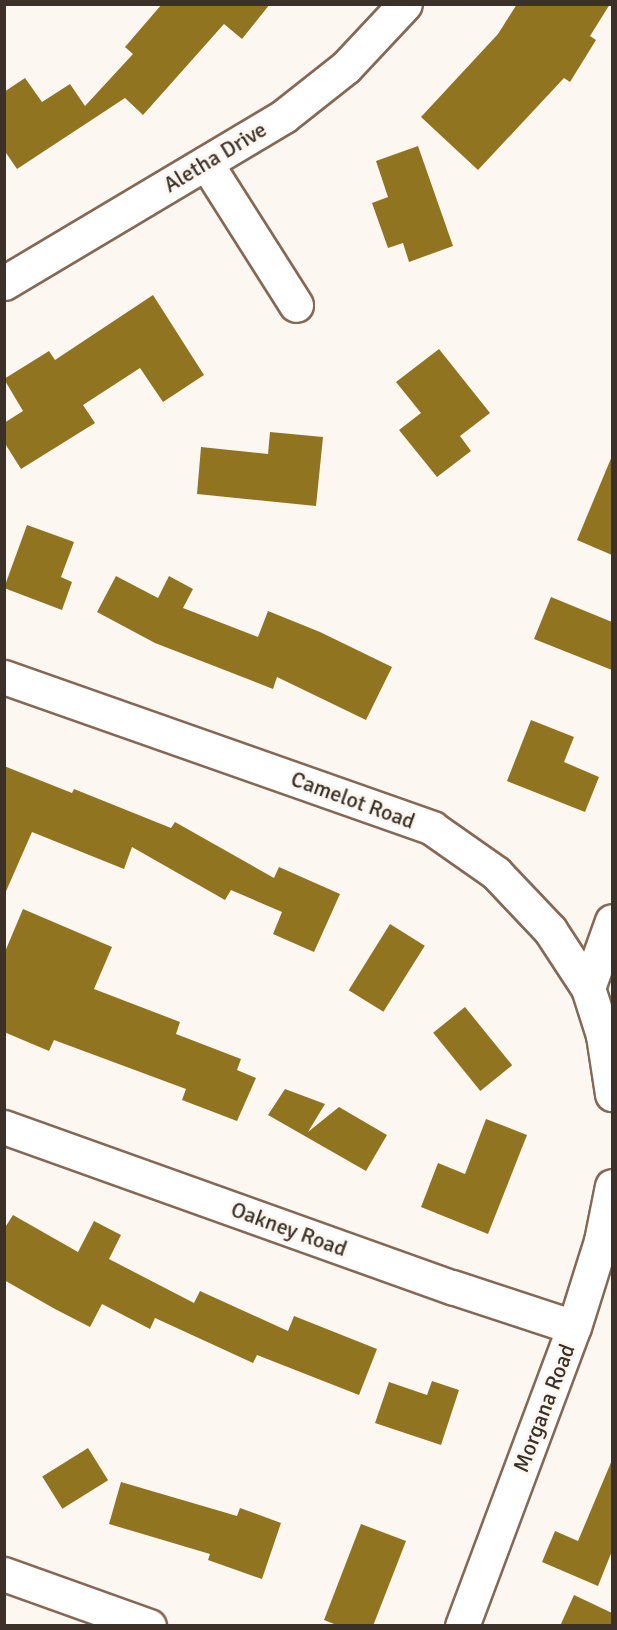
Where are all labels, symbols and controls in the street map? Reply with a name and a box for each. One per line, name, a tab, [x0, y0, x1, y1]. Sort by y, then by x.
street label: Aletha Drive	[159, 116, 271, 198]
street label: Camelot Road	[287, 765, 419, 835]
street label: Oakney Road	[227, 1196, 351, 1262]
street label: Morgana Road	[507, 1340, 581, 1476]

